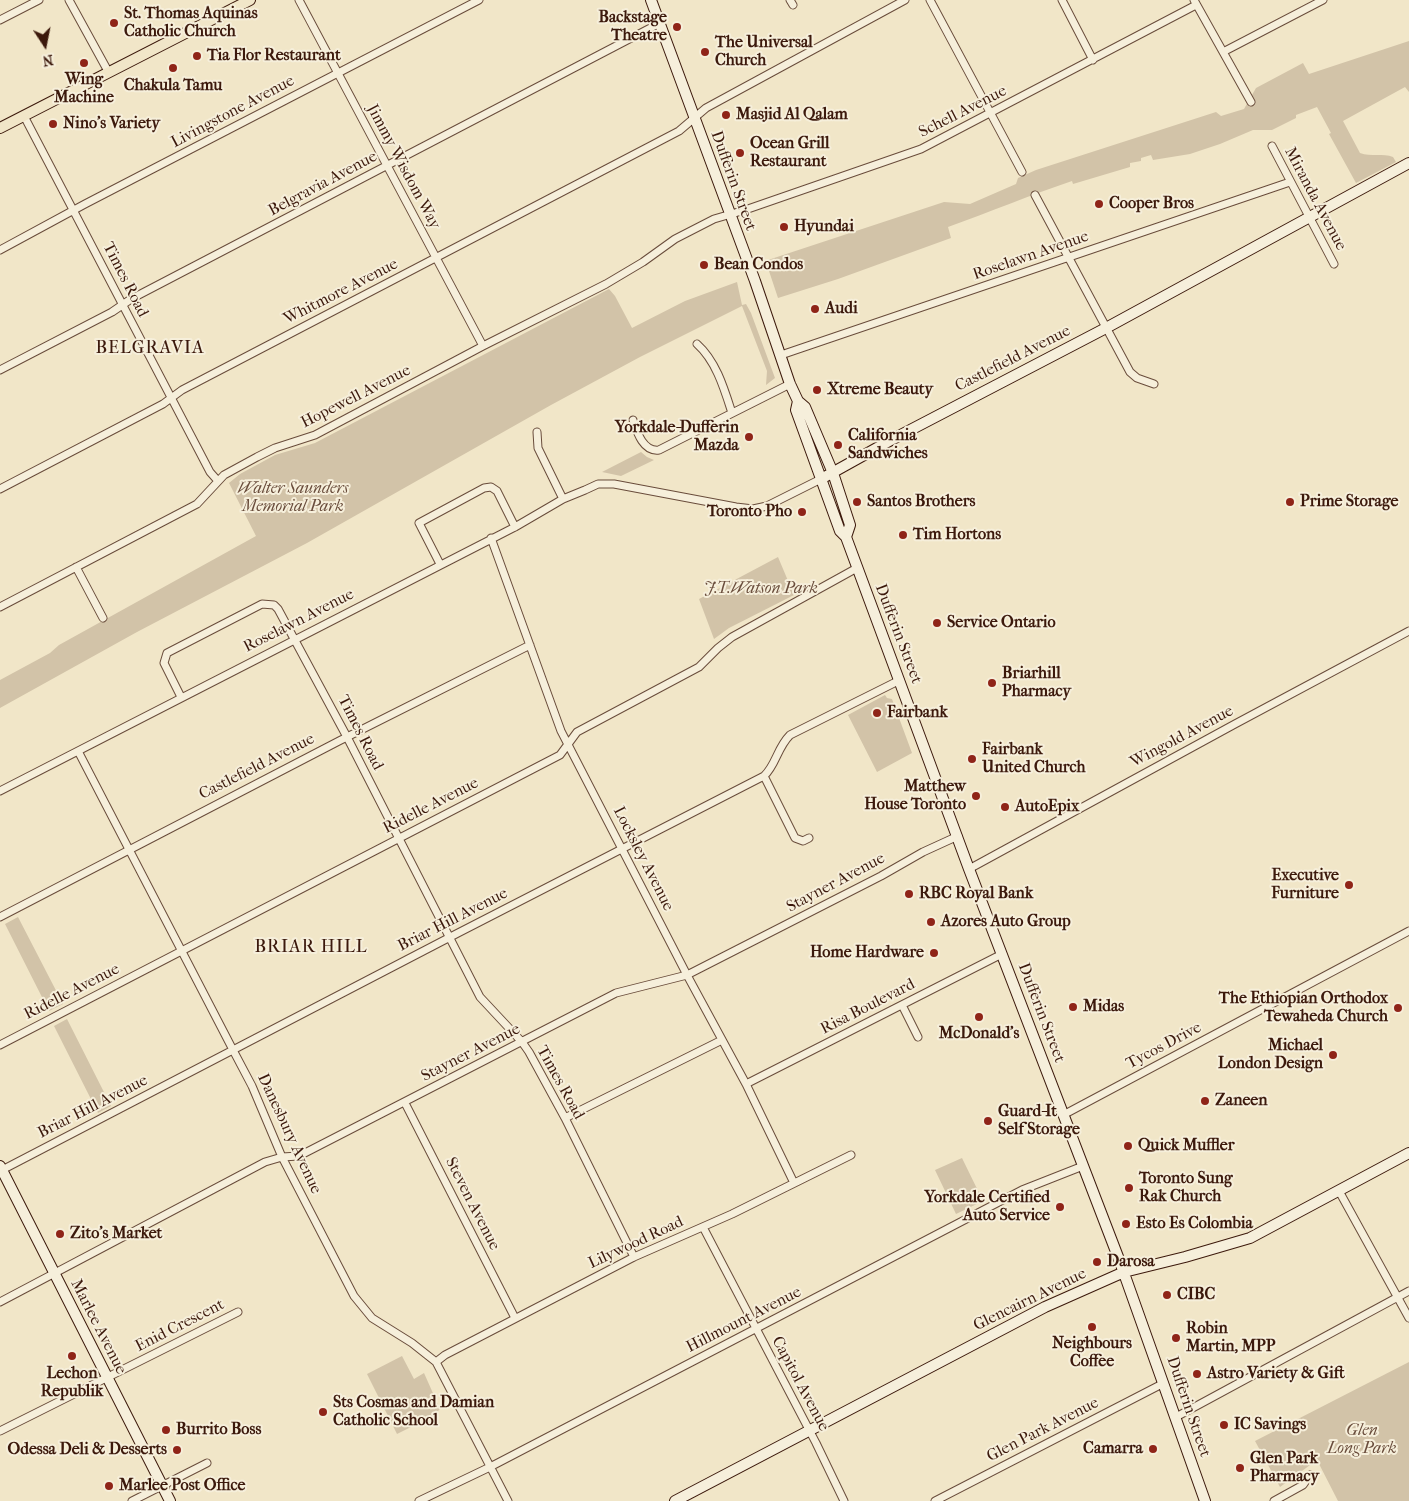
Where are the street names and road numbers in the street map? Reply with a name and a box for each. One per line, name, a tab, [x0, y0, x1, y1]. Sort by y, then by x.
street label: Livingstone Avenue	[168, 71, 298, 153]
street label: Schell Avenue	[916, 82, 1010, 142]
street label: Jimmy Wisdom Way	[362, 101, 444, 233]
street label: Dufferin Street	[706, 128, 760, 234]
street label: Miranda Avenue	[1280, 144, 1350, 254]
street label: Belgravia Avenue	[265, 147, 381, 221]
street label: Roselawn Avenue	[971, 227, 1091, 285]
street label: Times Road	[98, 239, 152, 321]
street label: Whitmore Avenue	[281, 255, 401, 329]
street label: Castlefield Avenue	[952, 322, 1074, 396]
street label: Hopewell Avenue	[298, 361, 414, 433]
street label: Dufferin Street	[870, 582, 926, 686]
street label: Roselawn Avenue	[241, 585, 357, 657]
street label: Times Road	[333, 692, 387, 774]
street label: Wingold Avenue	[1127, 702, 1237, 772]
street label: Castlefield Avenue	[196, 730, 318, 804]
street label: Ridelle Avenue	[380, 774, 482, 838]
street label: Locksley Avenue	[608, 804, 678, 914]
street label: Stayner Avenue	[784, 849, 888, 917]
street label: Briar Hill Avenue	[395, 884, 511, 956]
street label: Ridelle Avenue	[21, 960, 123, 1024]
street label: Dufferin Street	[1013, 961, 1069, 1065]
street label: Risa Boulevard	[818, 975, 918, 1039]
street label: Tycos Drive	[1123, 1018, 1205, 1074]
street label: Stayner Avenue	[418, 1020, 524, 1086]
street label: Times Road	[532, 1043, 588, 1123]
street label: Briar Hill Avenue	[35, 1071, 151, 1143]
street label: Danesbury Avenue	[253, 1071, 325, 1197]
street label: Steven Avenue	[440, 1154, 504, 1254]
street label: Lilywood Road	[585, 1213, 687, 1273]
street label: Glencairn Avenue	[970, 1264, 1090, 1336]
street label: Marlee Avenue	[66, 1276, 130, 1378]
street label: Hillmount Avenue	[683, 1283, 805, 1357]
street label: Enid Crescent	[132, 1295, 228, 1357]
street label: Capitol Avenue	[767, 1333, 833, 1435]
street label: Dufferin Street	[1162, 1354, 1214, 1460]
street label: Glen Park Avenue	[984, 1393, 1102, 1467]

